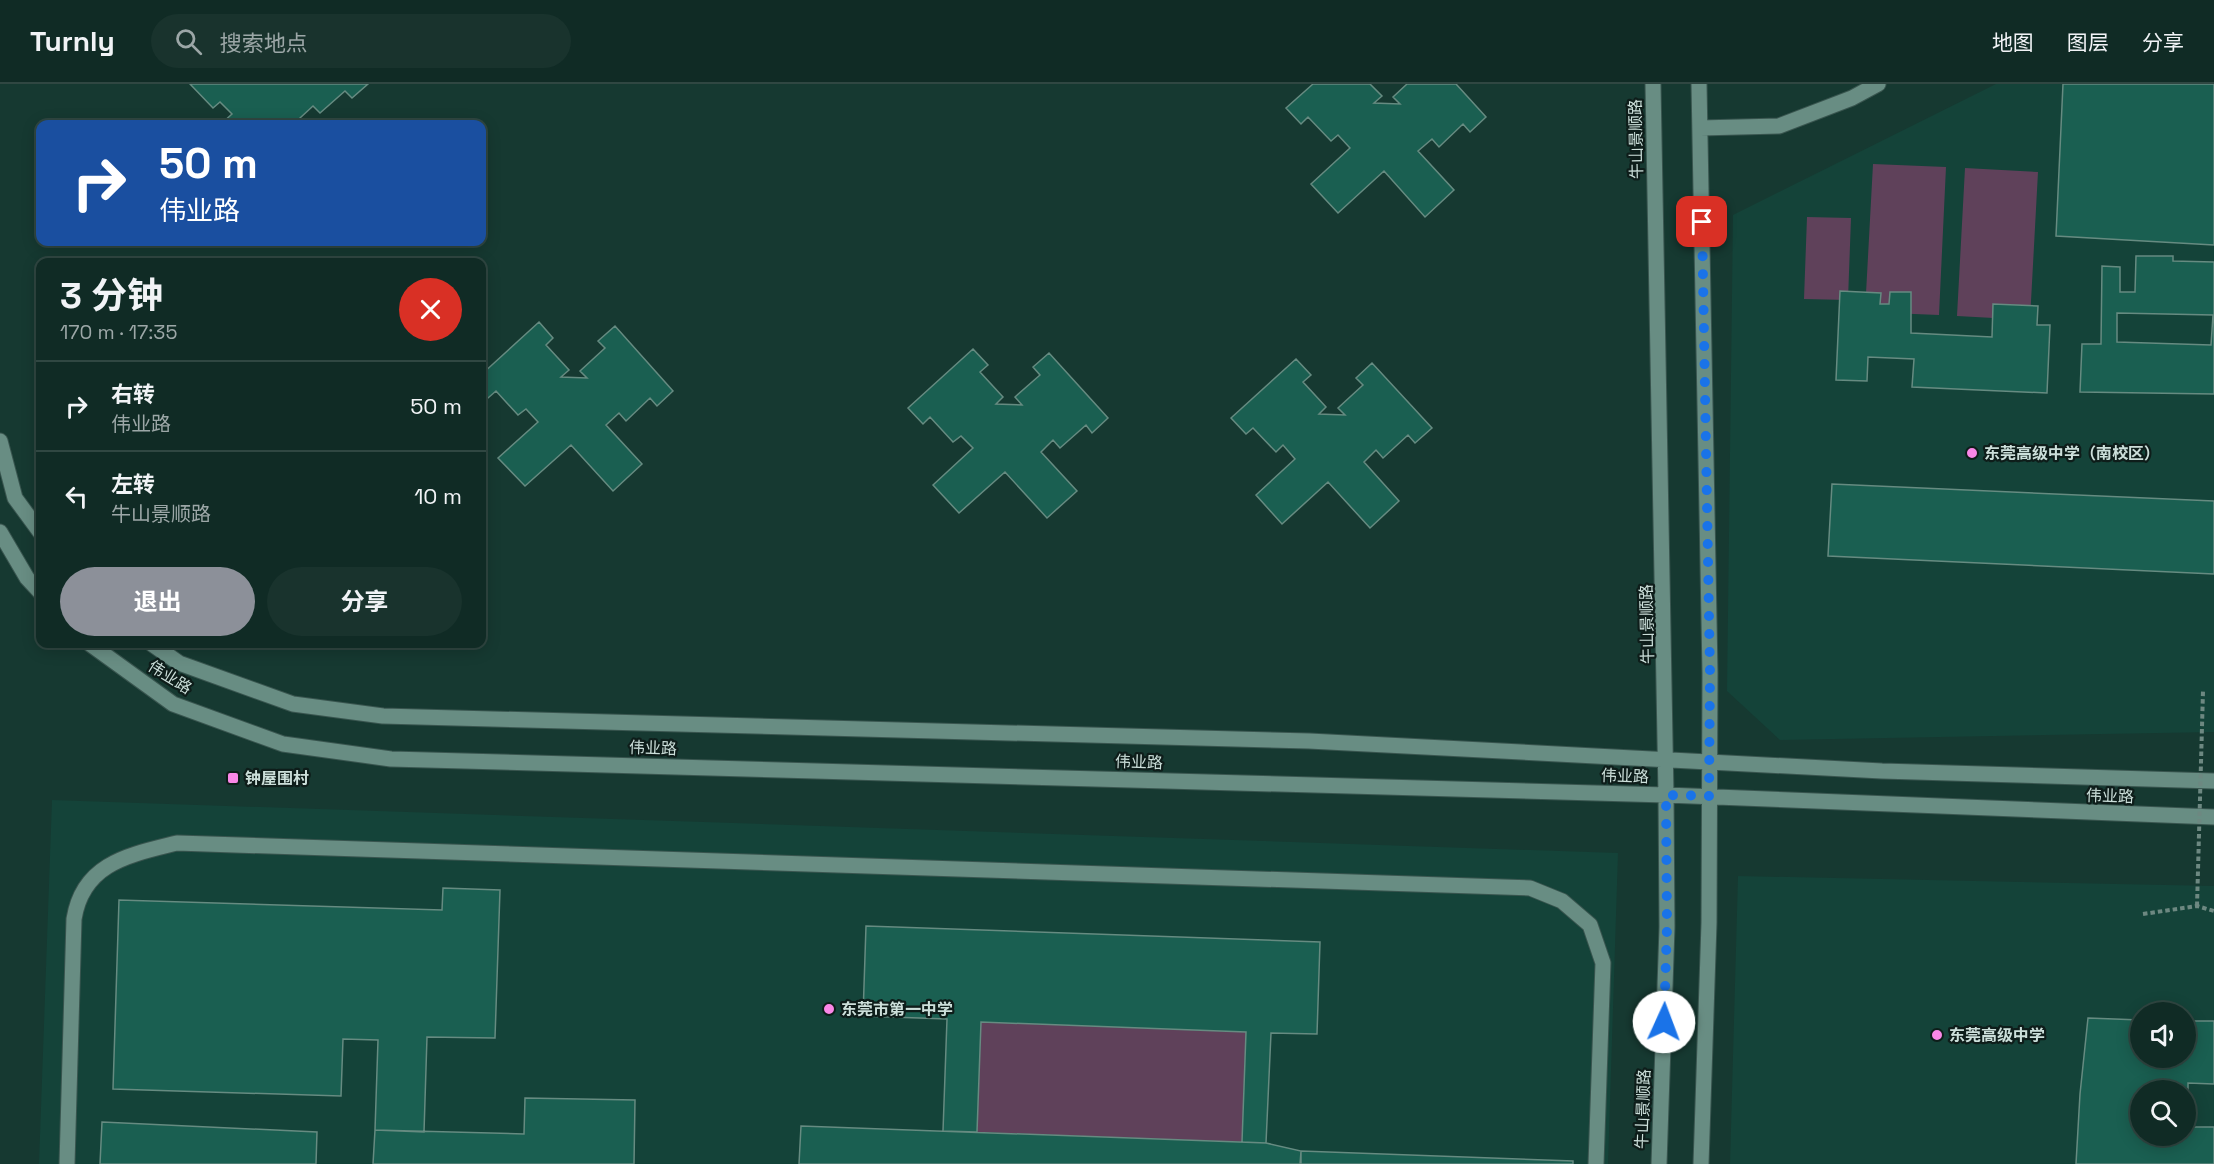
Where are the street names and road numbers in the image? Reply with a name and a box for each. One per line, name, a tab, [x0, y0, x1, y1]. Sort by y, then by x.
street label: 牛山景顺路	[1625, 99, 1647, 179]
street label: 牛山景顺路	[1636, 584, 1658, 664]
street label: 伟业路	[144, 655, 196, 699]
street label: 伟业路	[629, 737, 677, 759]
street label: 伟业路	[1115, 751, 1163, 773]
street label: 伟业路	[1601, 765, 1649, 787]
street label: 伟业路	[2086, 785, 2134, 807]
street label: 牛山景顺路	[1631, 1069, 1655, 1149]

